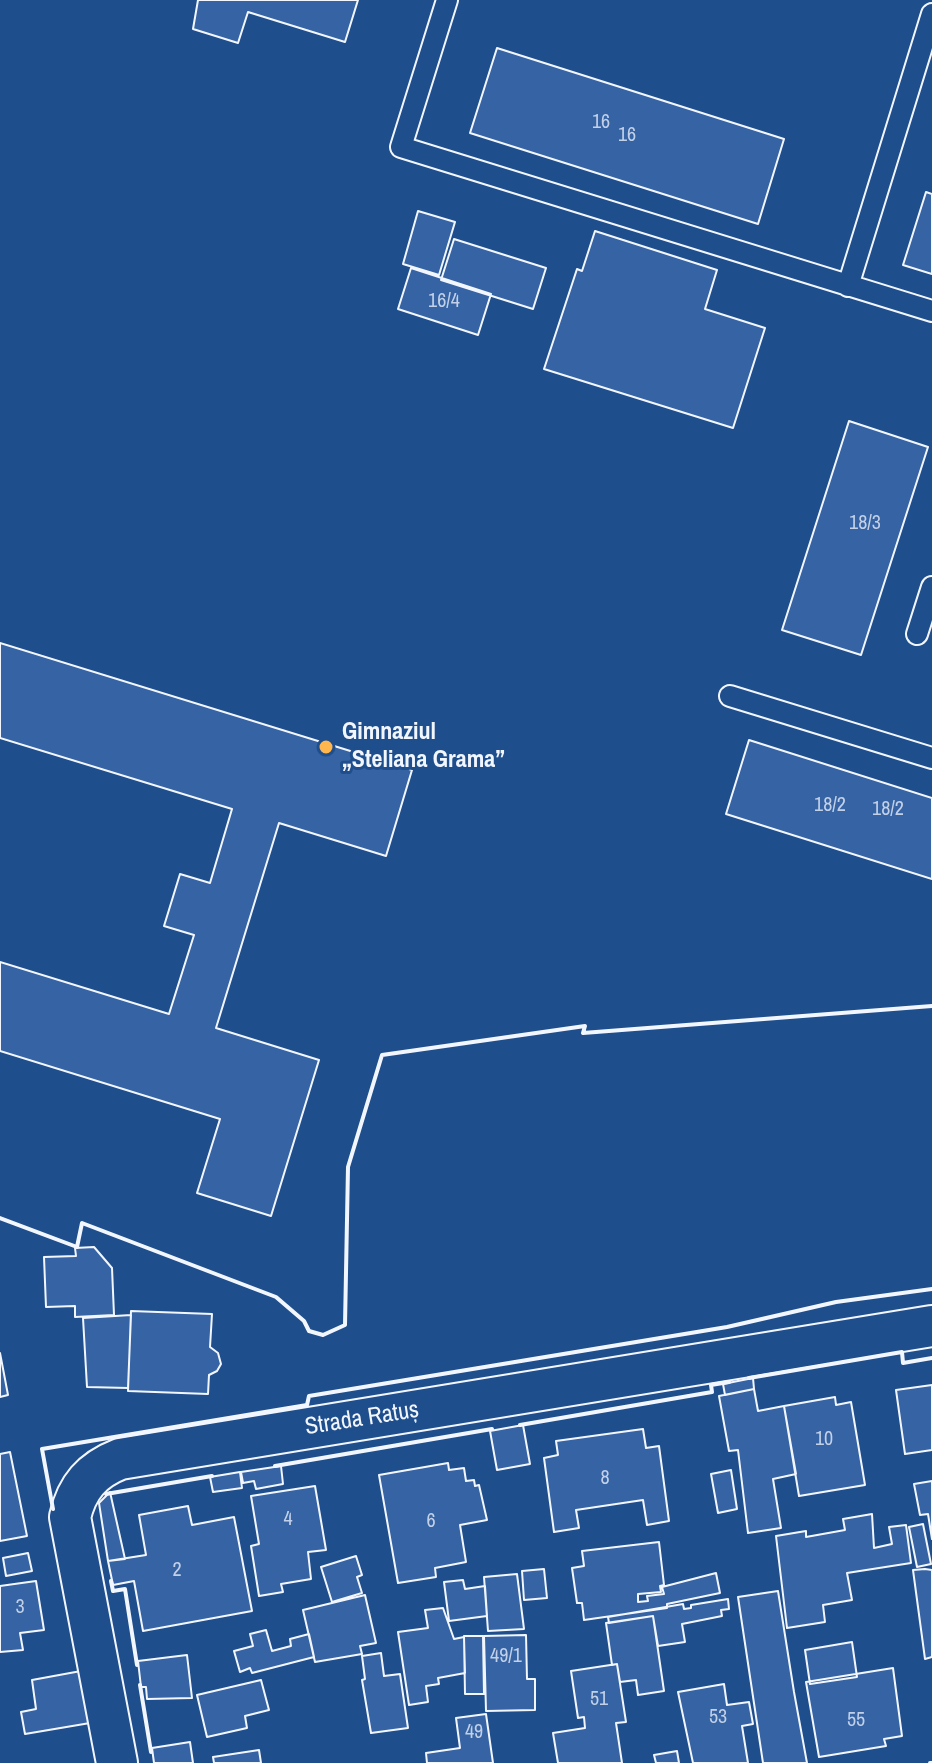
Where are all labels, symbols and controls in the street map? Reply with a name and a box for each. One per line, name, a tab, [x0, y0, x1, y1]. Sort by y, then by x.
house number: 16	[592, 111, 610, 135]
house number: 16	[618, 124, 636, 148]
house number: 16/4	[428, 290, 460, 314]
house number: 18/3	[849, 512, 881, 536]
place label: Gimnaziul „Steliana Grama”	[342, 719, 505, 775]
marker: Gimnaziul „Steliana Grama”	[317, 738, 335, 756]
house number: 18/2	[814, 794, 846, 818]
house number: 18/2	[872, 798, 904, 822]
street label: Strada Ratuș	[303, 1396, 421, 1442]
house number: 10	[815, 1428, 833, 1452]
house number: 8	[600, 1467, 610, 1491]
house number: 4	[283, 1508, 293, 1532]
house number: 6	[426, 1510, 436, 1534]
house number: 2	[172, 1559, 182, 1583]
house number: 3	[15, 1596, 25, 1620]
house number: 49/1	[490, 1645, 522, 1669]
house number: 51	[590, 1688, 608, 1712]
house number: 53	[709, 1706, 727, 1730]
house number: 55	[847, 1709, 865, 1733]
house number: 49	[465, 1721, 483, 1745]

